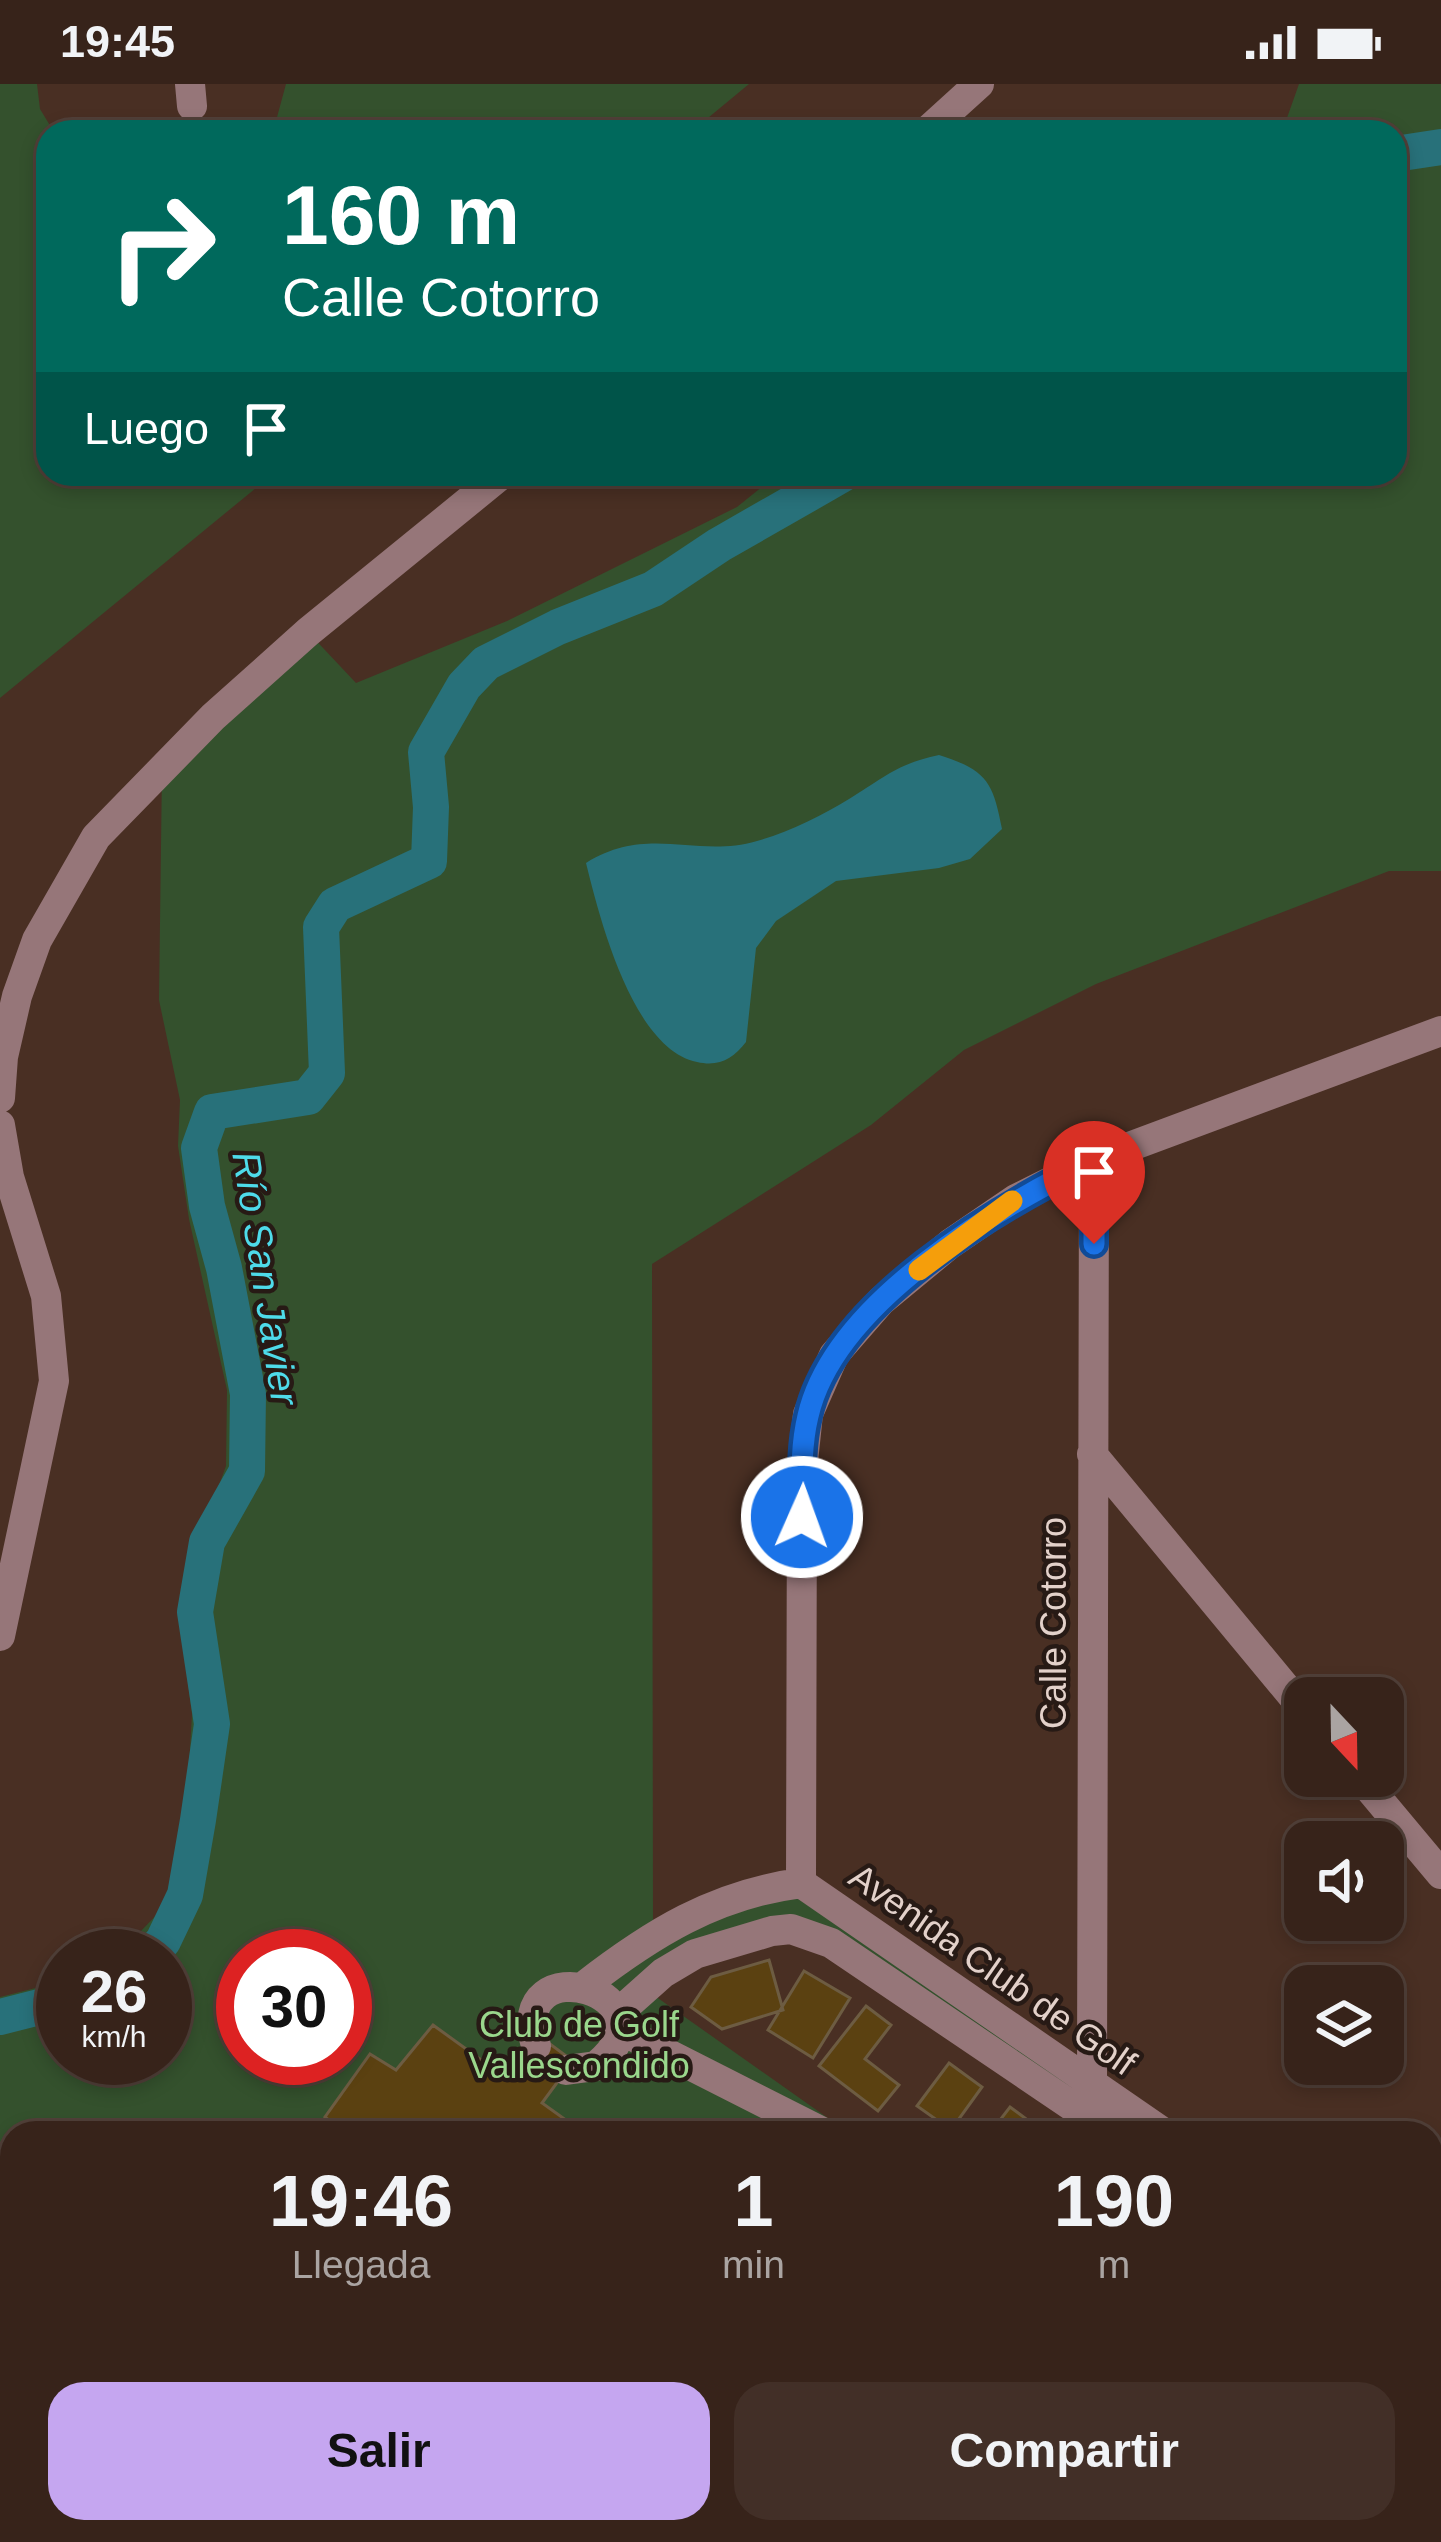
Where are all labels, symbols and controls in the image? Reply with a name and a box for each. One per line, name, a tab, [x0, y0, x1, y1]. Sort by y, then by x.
text: 19:45	[60, 16, 175, 67]
icon: right	[84, 168, 240, 324]
text: 160 m	[282, 168, 520, 262]
text: Calle Cotorro	[282, 267, 600, 327]
icon: arrive	[233, 396, 299, 462]
text: Luego	[84, 403, 209, 454]
pin	[1043, 1121, 1145, 1244]
icon: arrive	[1061, 1139, 1127, 1205]
water label: Río San Javier	[224, 1148, 307, 1410]
position arrow	[739, 1454, 865, 1580]
street label: Calle Cotorro	[1033, 1517, 1074, 1729]
north arrow	[1284, 1677, 1404, 1797]
map controls	[1284, 1677, 1404, 2085]
button: sound	[1284, 1821, 1404, 1941]
street label: Avenida Club de Golf	[842, 1855, 1144, 2084]
speed limit sign: 30	[216, 1929, 372, 2085]
text: 26	[81, 1958, 147, 2025]
button: layers	[1284, 1965, 1404, 2085]
park label: Club de Golf Vallescondido	[468, 2004, 690, 2086]
text: km/h	[81, 2020, 147, 2053]
text: 19:46	[269, 2161, 453, 2241]
text: 1	[733, 2161, 774, 2241]
text: 190	[1054, 2161, 1174, 2241]
text: Llegada	[292, 2243, 430, 2286]
text: min	[722, 2243, 785, 2286]
text: m	[1098, 2243, 1130, 2286]
button: Salir	[48, 2382, 710, 2520]
button: Compartir	[734, 2382, 1395, 2520]

